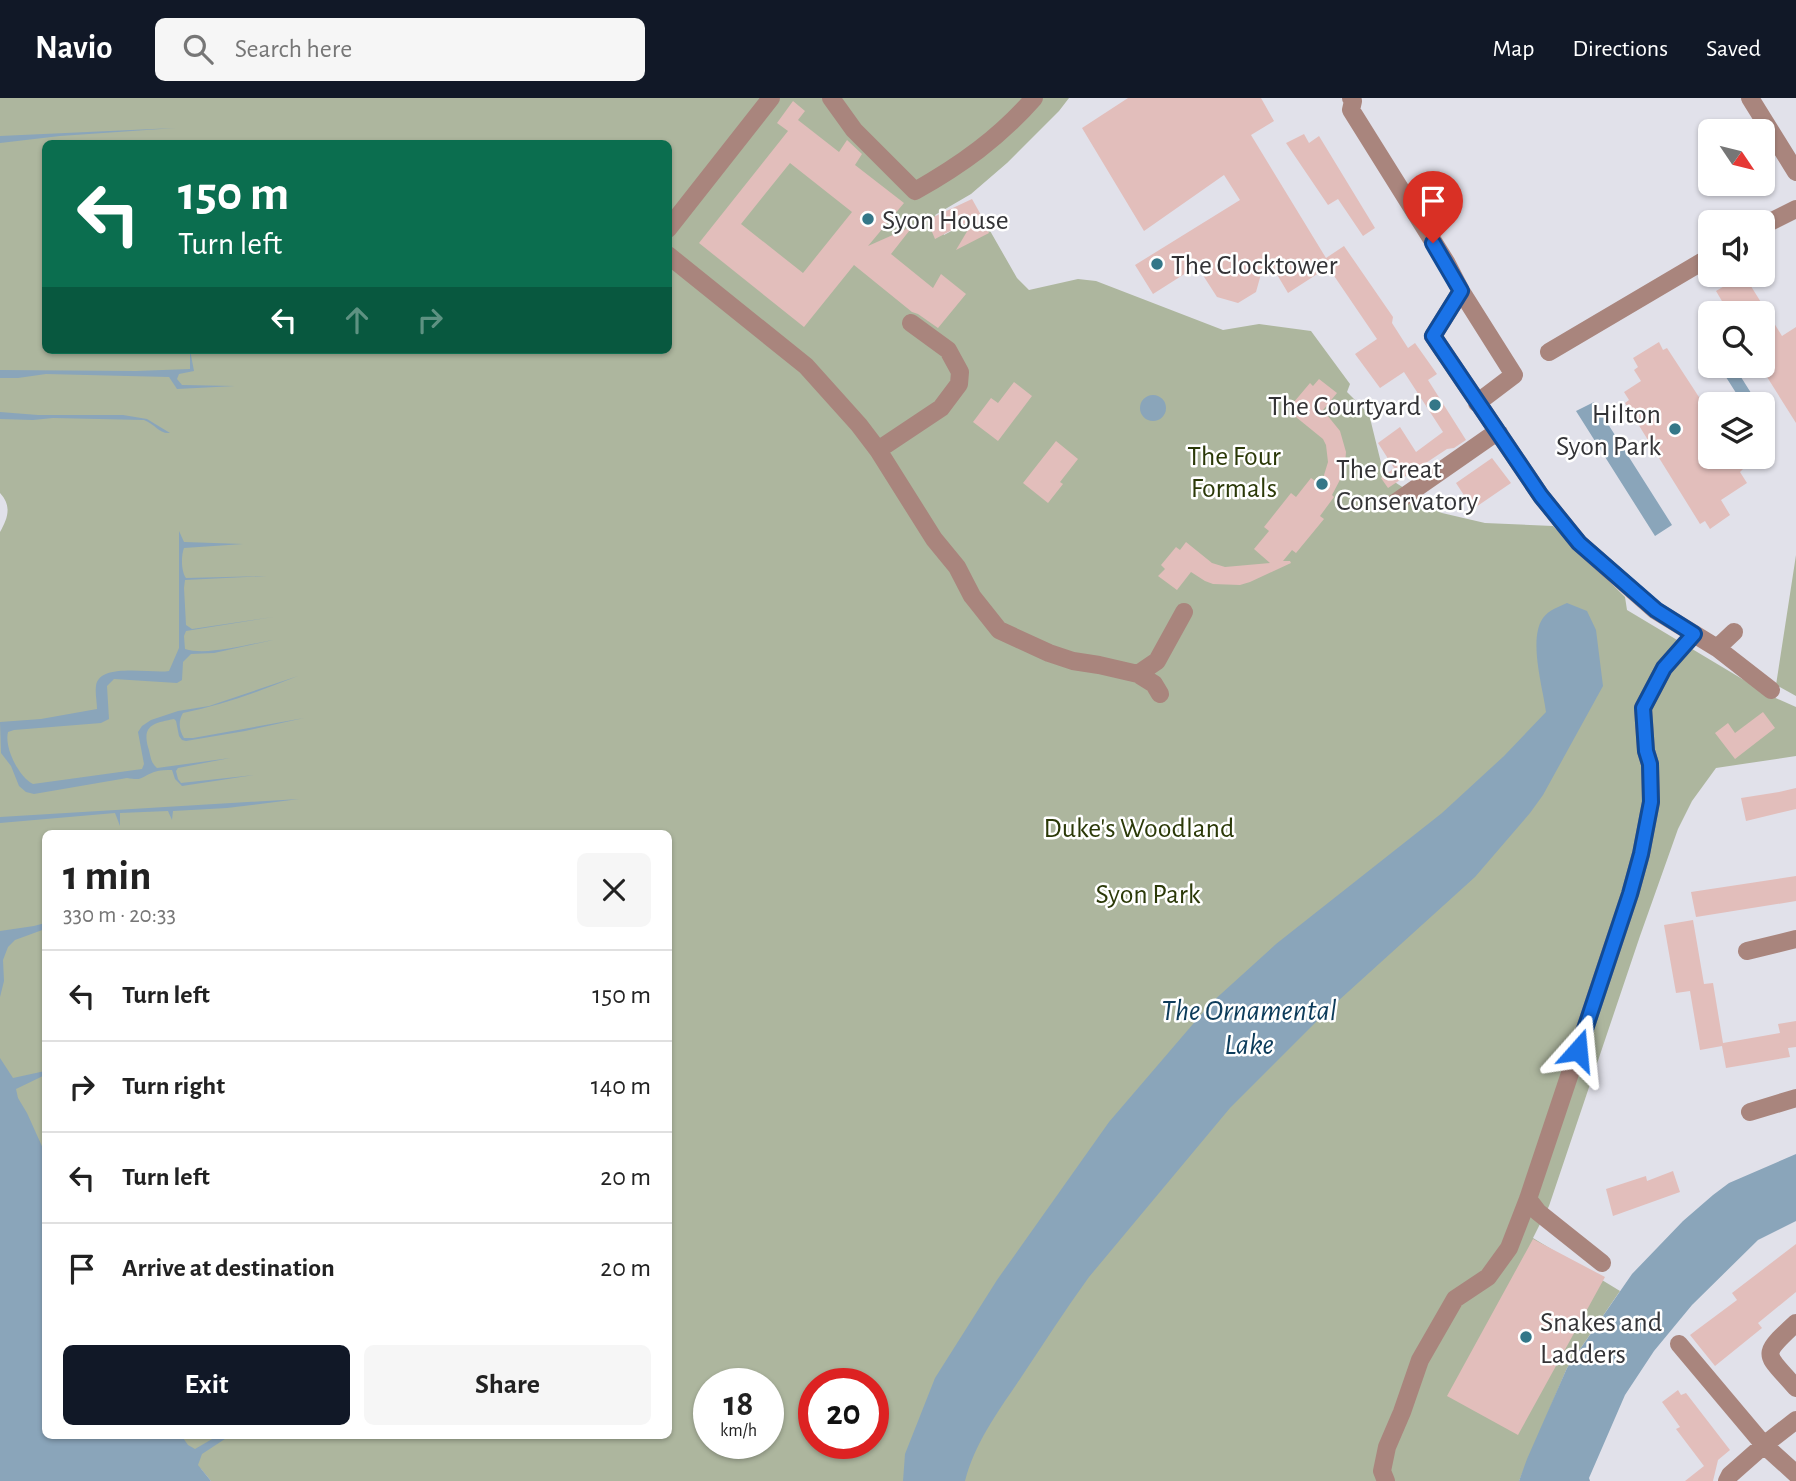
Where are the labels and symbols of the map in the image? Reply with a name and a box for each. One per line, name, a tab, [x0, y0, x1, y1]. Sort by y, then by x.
north arrow	[1698, 119, 1774, 196]
pin	[1403, 171, 1463, 243]
place label: Syon House	[882, 207, 1009, 235]
marker: Syon House	[860, 211, 876, 227]
place label: The Clocktower	[1171, 252, 1338, 280]
marker: The Clocktower	[1149, 256, 1165, 272]
place label: The Courtyard	[1268, 393, 1421, 421]
marker: The Courtyard	[1427, 397, 1443, 413]
place label: Hilton Syon Park	[1556, 401, 1661, 461]
marker: Hilton Syon Park	[1667, 421, 1683, 437]
park label: The Four Formals	[1187, 443, 1281, 503]
place label: The Great Conservatory	[1336, 456, 1478, 516]
marker: The Great Conservatory	[1314, 476, 1330, 492]
park label: Duke's Woodland	[1044, 815, 1234, 843]
park label: Syon Park	[1095, 881, 1201, 909]
water label: The Ornamental Lake	[1161, 996, 1337, 1060]
position arrow	[1541, 1013, 1615, 1087]
place label: Snakes and Ladders	[1540, 1309, 1662, 1369]
marker: Snakes and Ladders	[1518, 1329, 1534, 1345]
speed limit sign: 20	[798, 1368, 889, 1459]

